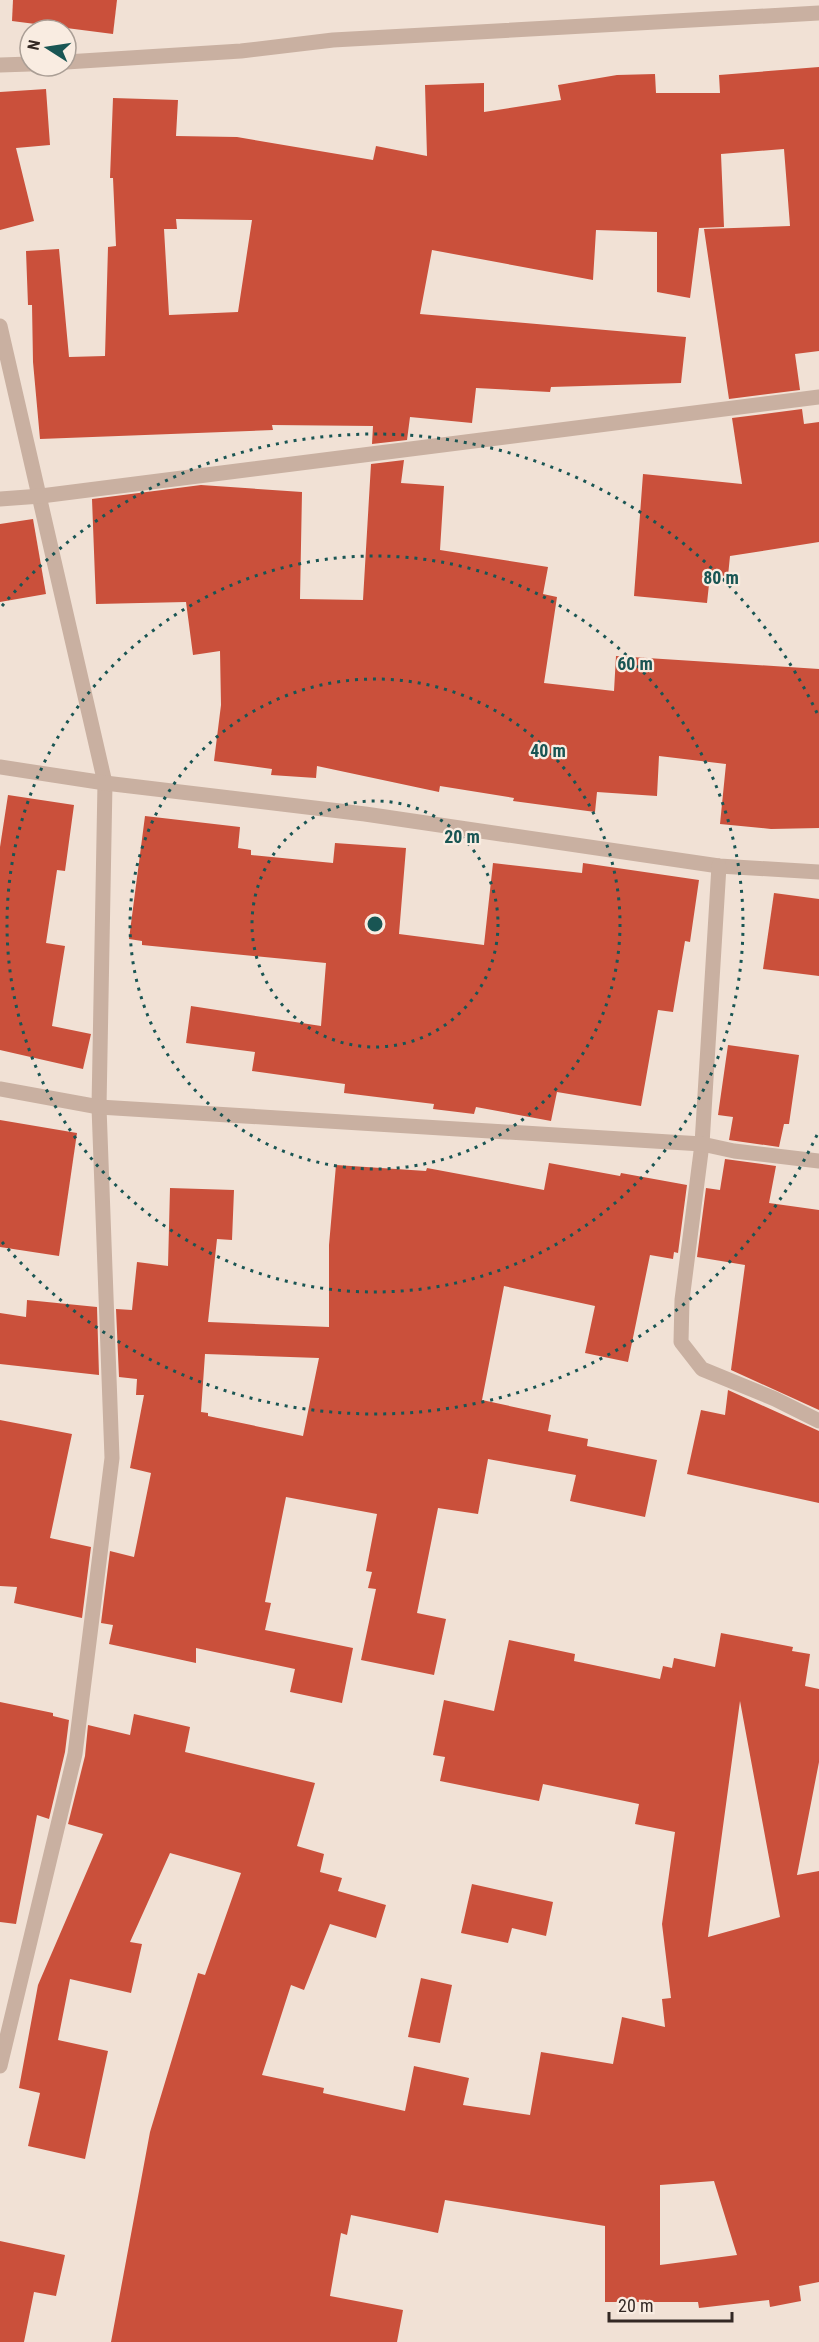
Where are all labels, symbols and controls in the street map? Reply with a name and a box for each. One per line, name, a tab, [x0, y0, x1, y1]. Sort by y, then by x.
north arrow	[18, 18, 78, 78]
text: N	[24, 38, 44, 52]
text: 80 m	[703, 567, 739, 588]
text: 60 m	[617, 653, 653, 674]
text: 40 m	[530, 740, 566, 761]
text: 20 m	[444, 826, 480, 847]
centre of rings	[365, 914, 385, 934]
scale bar	[609, 2285, 732, 2323]
text: 20 m	[618, 2295, 653, 2316]

